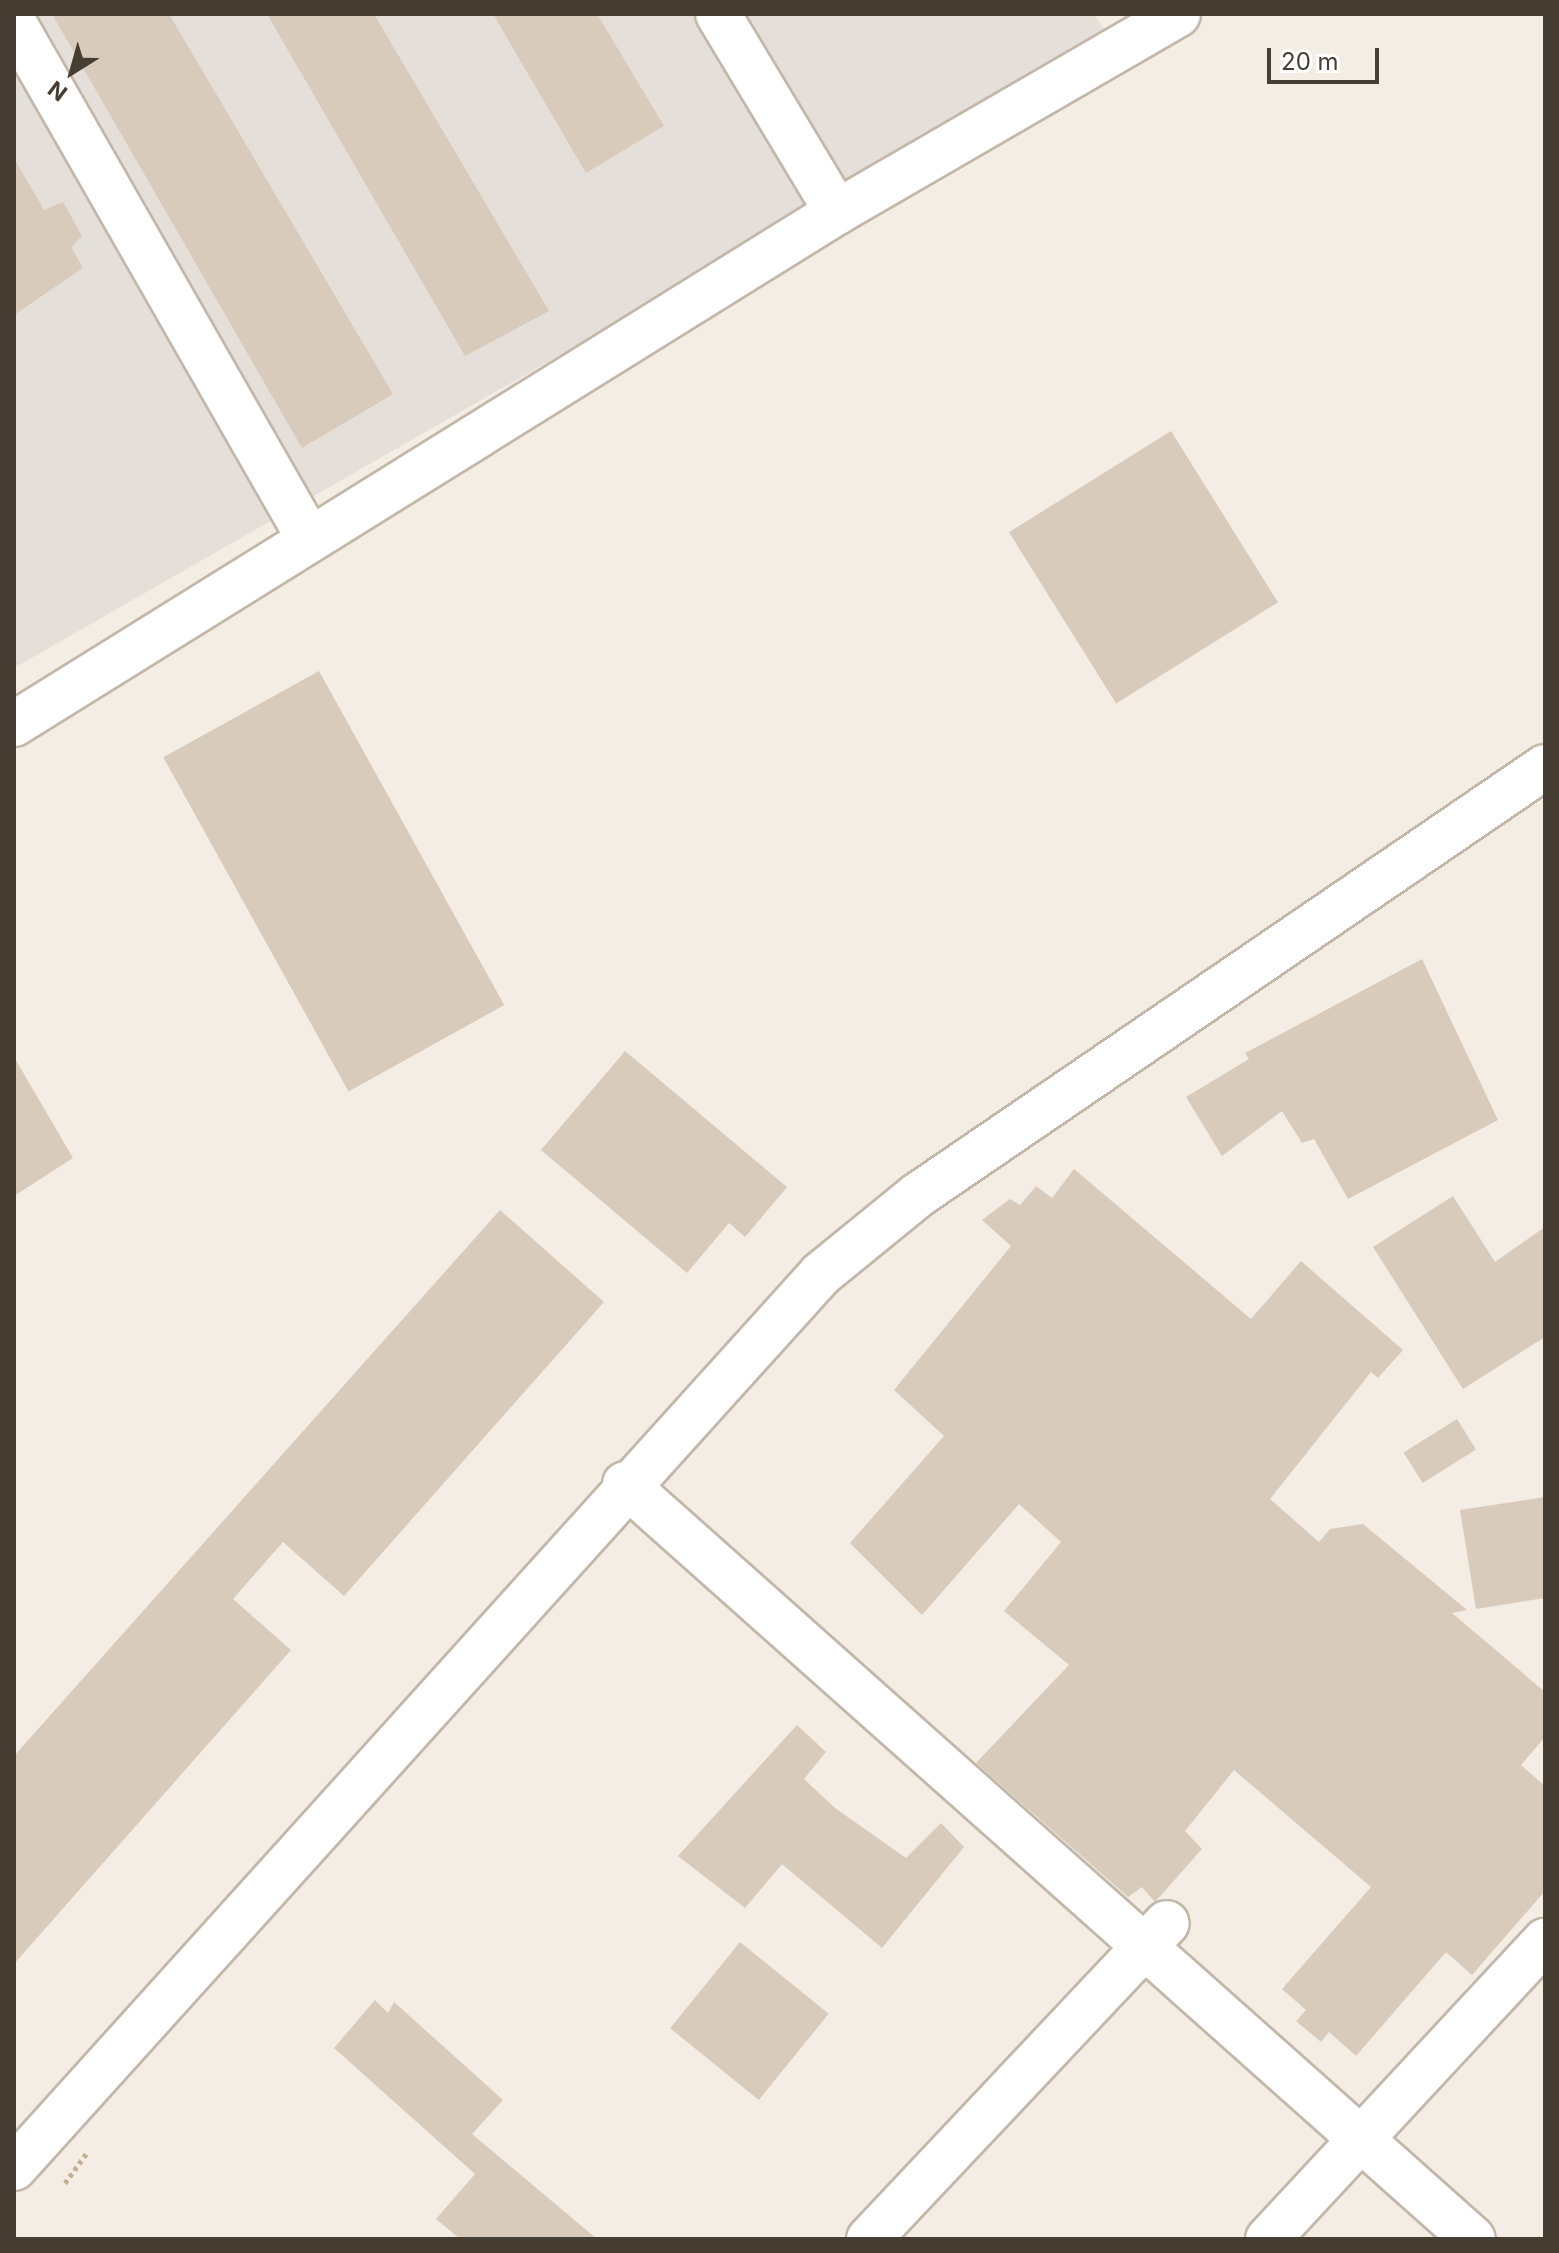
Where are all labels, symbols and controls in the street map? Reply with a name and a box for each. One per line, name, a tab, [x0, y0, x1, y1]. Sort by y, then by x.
north arrow	[32, 32, 112, 112]
scale bar	[1271, 32, 1383, 82]
text: 20 m	[1281, 47, 1339, 76]
text: N	[43, 76, 72, 107]

